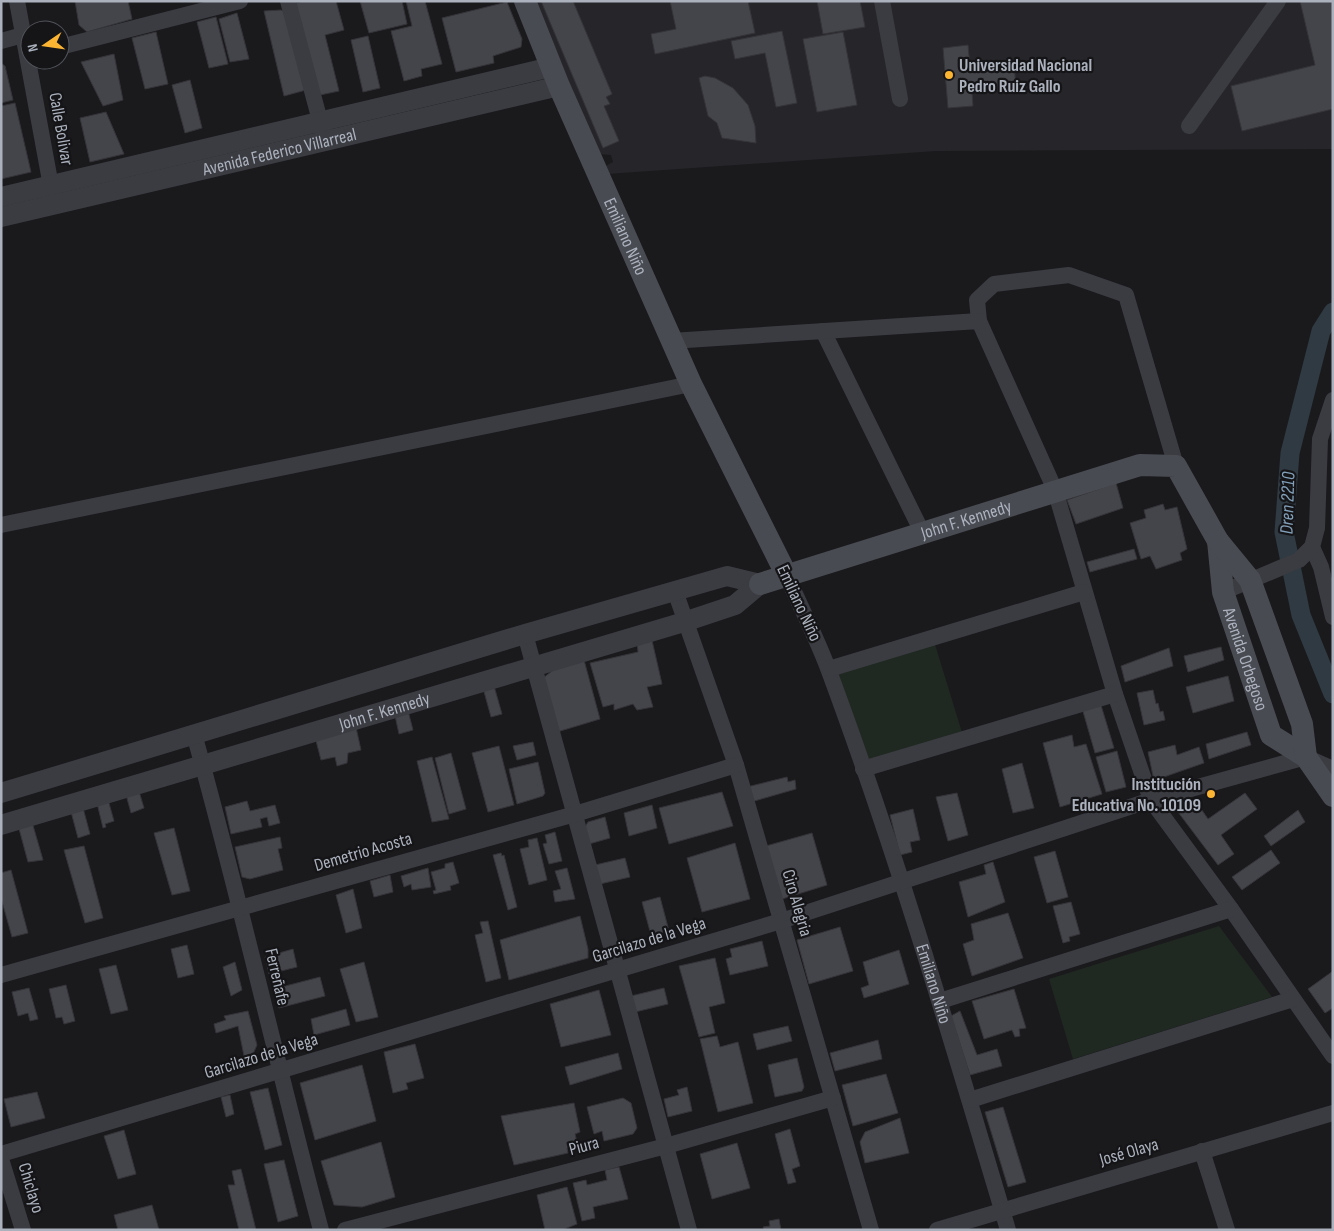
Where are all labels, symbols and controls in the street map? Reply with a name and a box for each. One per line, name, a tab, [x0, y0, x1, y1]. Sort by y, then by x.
north arrow	[20, 20, 70, 70]
text: N	[24, 42, 42, 53]
place label: Universidad Nacional Pedro Ruiz Gallo	[959, 55, 1092, 97]
marker: Universidad Nacional Pedro Ruiz Gallo	[943, 69, 955, 81]
street label: Calle Bolivar	[44, 91, 78, 167]
street label: Avenida Federico Villarreal	[199, 123, 358, 180]
street label: Emiliano Niño	[599, 195, 652, 278]
water label: Dren 2210	[1275, 471, 1301, 535]
street label: John F. Kennedy	[917, 495, 1014, 544]
street label: Emiliano Niño	[772, 561, 826, 645]
street label: Avenida Orbegoso	[1218, 604, 1273, 713]
street label: John F. Kennedy	[336, 688, 432, 735]
place label: Institución Educativa No. 10109	[1072, 774, 1201, 816]
marker: Institución Educativa No. 10109	[1205, 788, 1217, 800]
street label: Demetrio Acosta	[312, 828, 414, 876]
street label: Ciro Alegria	[777, 867, 817, 939]
street label: Garcilazo de la Vega	[590, 913, 708, 967]
street label: Emiliano Niño	[912, 941, 956, 1026]
street label: Ferreñafe	[260, 946, 294, 1008]
street label: Garcilazo de la Vega	[202, 1029, 320, 1083]
street label: Piura	[567, 1132, 601, 1160]
street label: José Olaya	[1096, 1134, 1161, 1171]
street label: Chiclayo	[13, 1160, 49, 1216]

